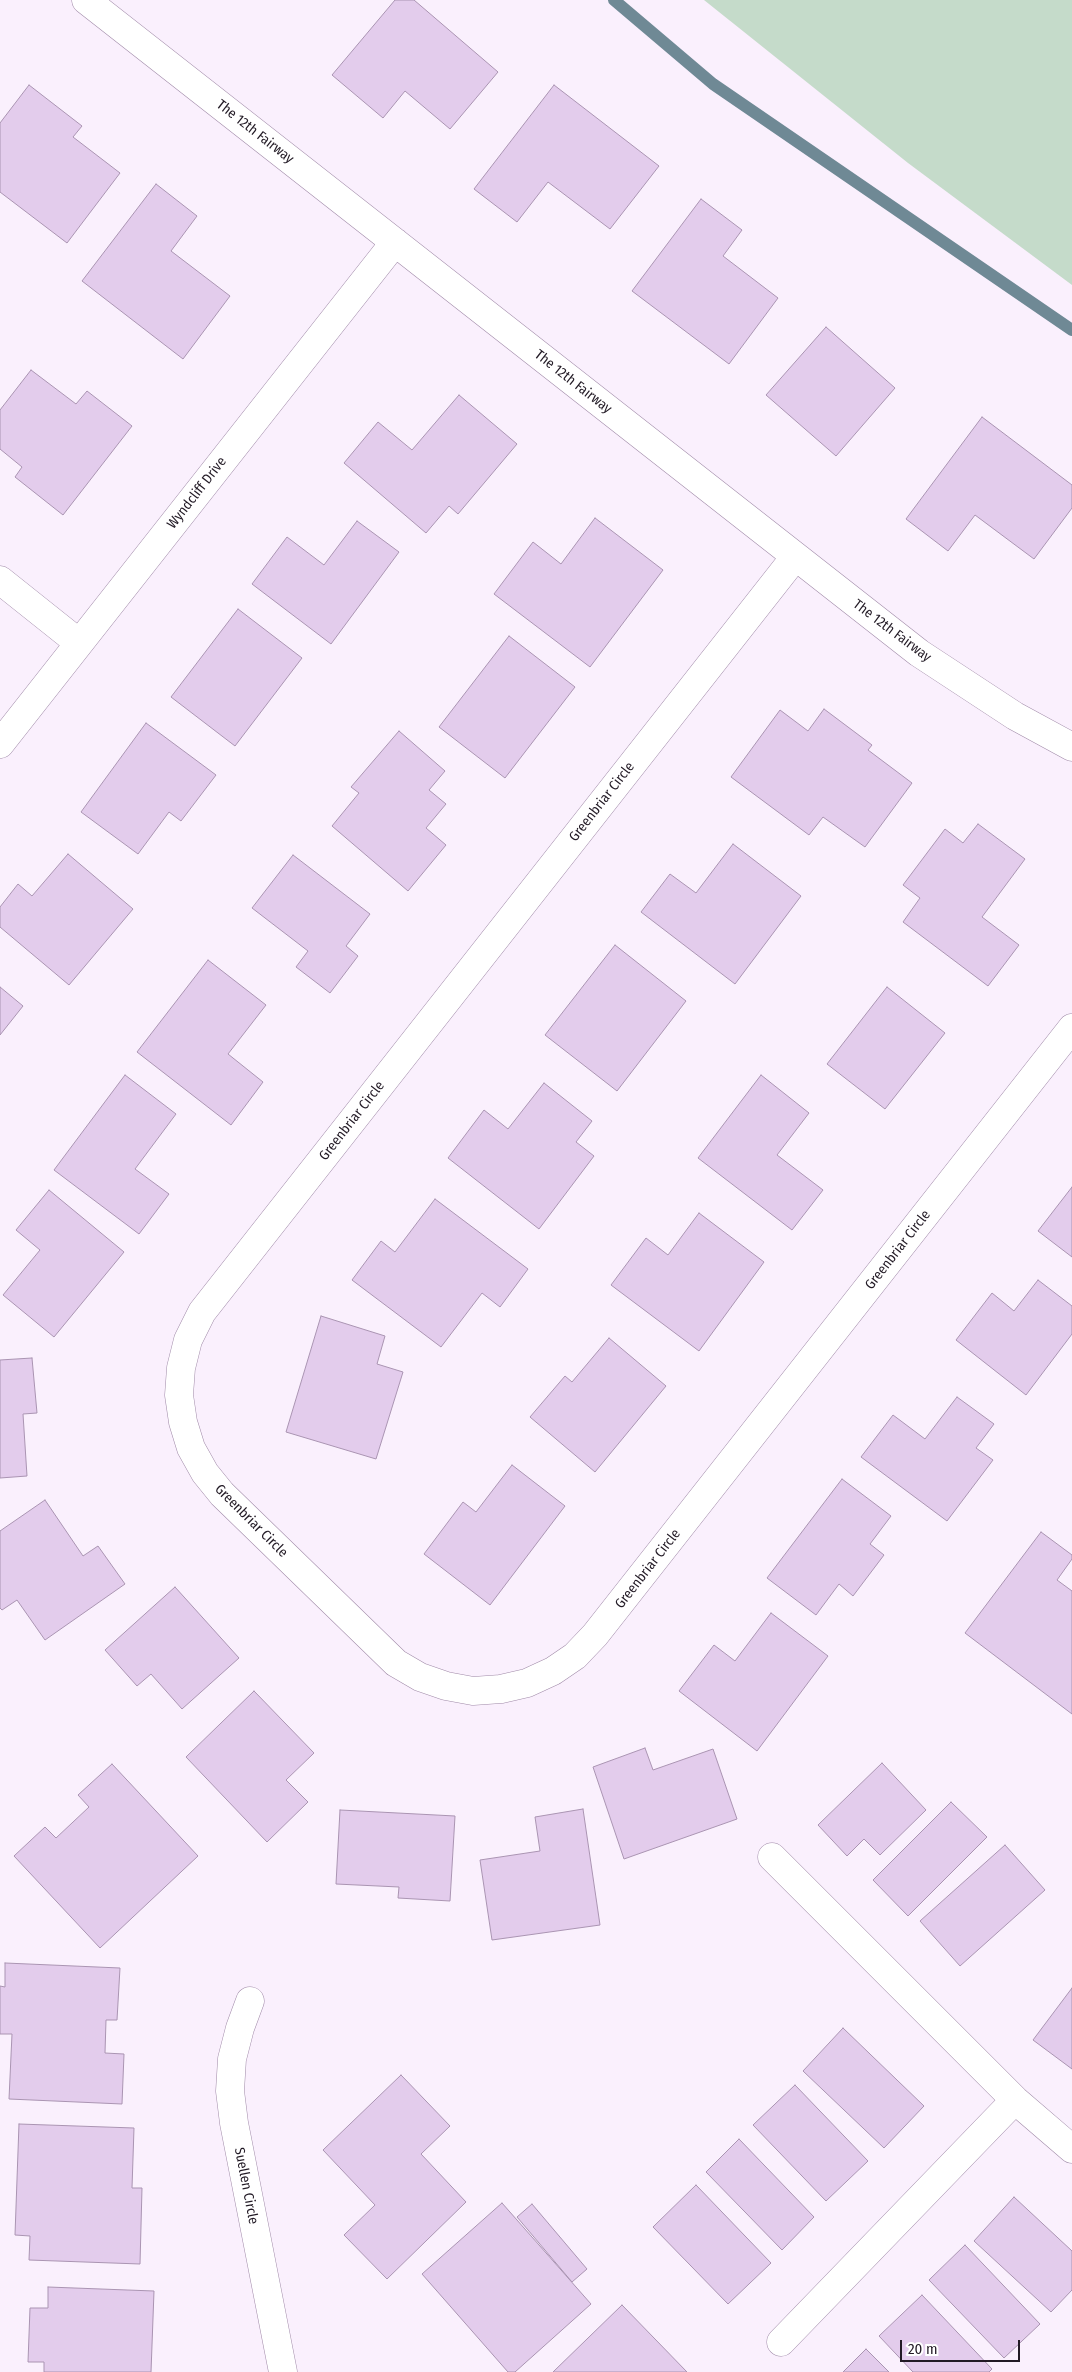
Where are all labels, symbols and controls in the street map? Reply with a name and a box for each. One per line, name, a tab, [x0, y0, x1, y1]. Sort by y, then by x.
street label: The 12th Fairway	[213, 97, 297, 167]
street label: The 12th Fairway	[531, 347, 615, 417]
street label: Wyndcliff Drive	[164, 454, 230, 532]
street label: The 12th Fairway	[850, 596, 934, 666]
street label: Greenbriar Circle	[566, 759, 638, 845]
street label: Greenbriar Circle	[316, 1078, 388, 1164]
street label: Greenbriar Circle	[862, 1207, 934, 1293]
street label: Greenbriar Circle	[211, 1481, 291, 1561]
street label: Greenbriar Circle	[612, 1526, 684, 1612]
street label: Suellen Circle	[230, 2146, 262, 2226]
scale bar	[902, 2330, 1022, 2362]
text: 20 m	[908, 2340, 938, 2358]

